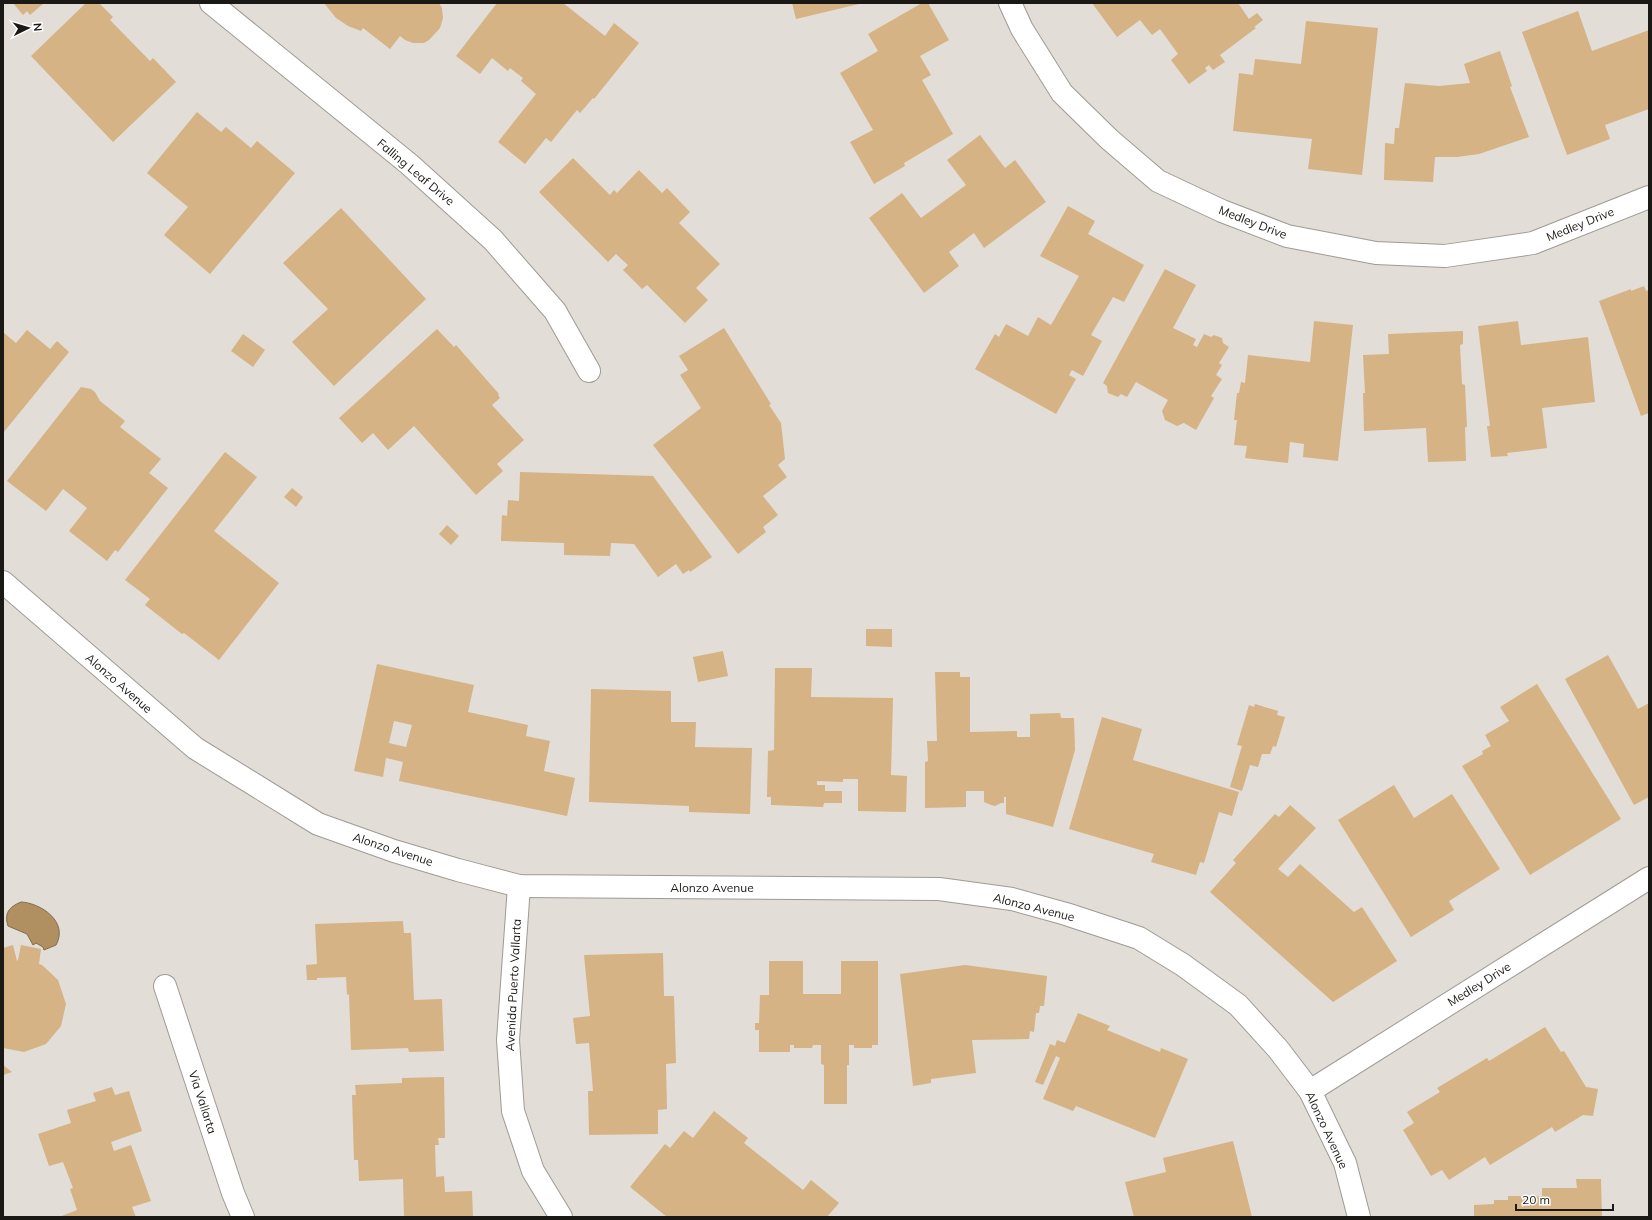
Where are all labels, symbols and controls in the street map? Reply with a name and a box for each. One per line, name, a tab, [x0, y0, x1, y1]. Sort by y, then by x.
north arrow	[8, 8, 48, 48]
text: N	[31, 22, 45, 32]
street label: Falling Leaf Drive	[374, 135, 458, 209]
street label: Medley Drive	[1217, 202, 1289, 242]
street label: Medley Drive	[1544, 204, 1616, 244]
street label: Alonzo Avenue	[83, 650, 155, 716]
street label: Alonzo Avenue	[351, 829, 435, 869]
street label: Alonzo Avenue	[670, 880, 754, 895]
street label: Alonzo Avenue	[992, 890, 1076, 924]
street label: Avenida Puerto Vallarta	[502, 918, 524, 1052]
street label: Medley Drive	[1445, 959, 1513, 1009]
street label: Via Vallarta	[186, 1069, 220, 1135]
street label: Alonzo Avenue	[1303, 1089, 1351, 1171]
scale bar	[1516, 1186, 1613, 1212]
text: 20 m	[1522, 1192, 1550, 1207]

